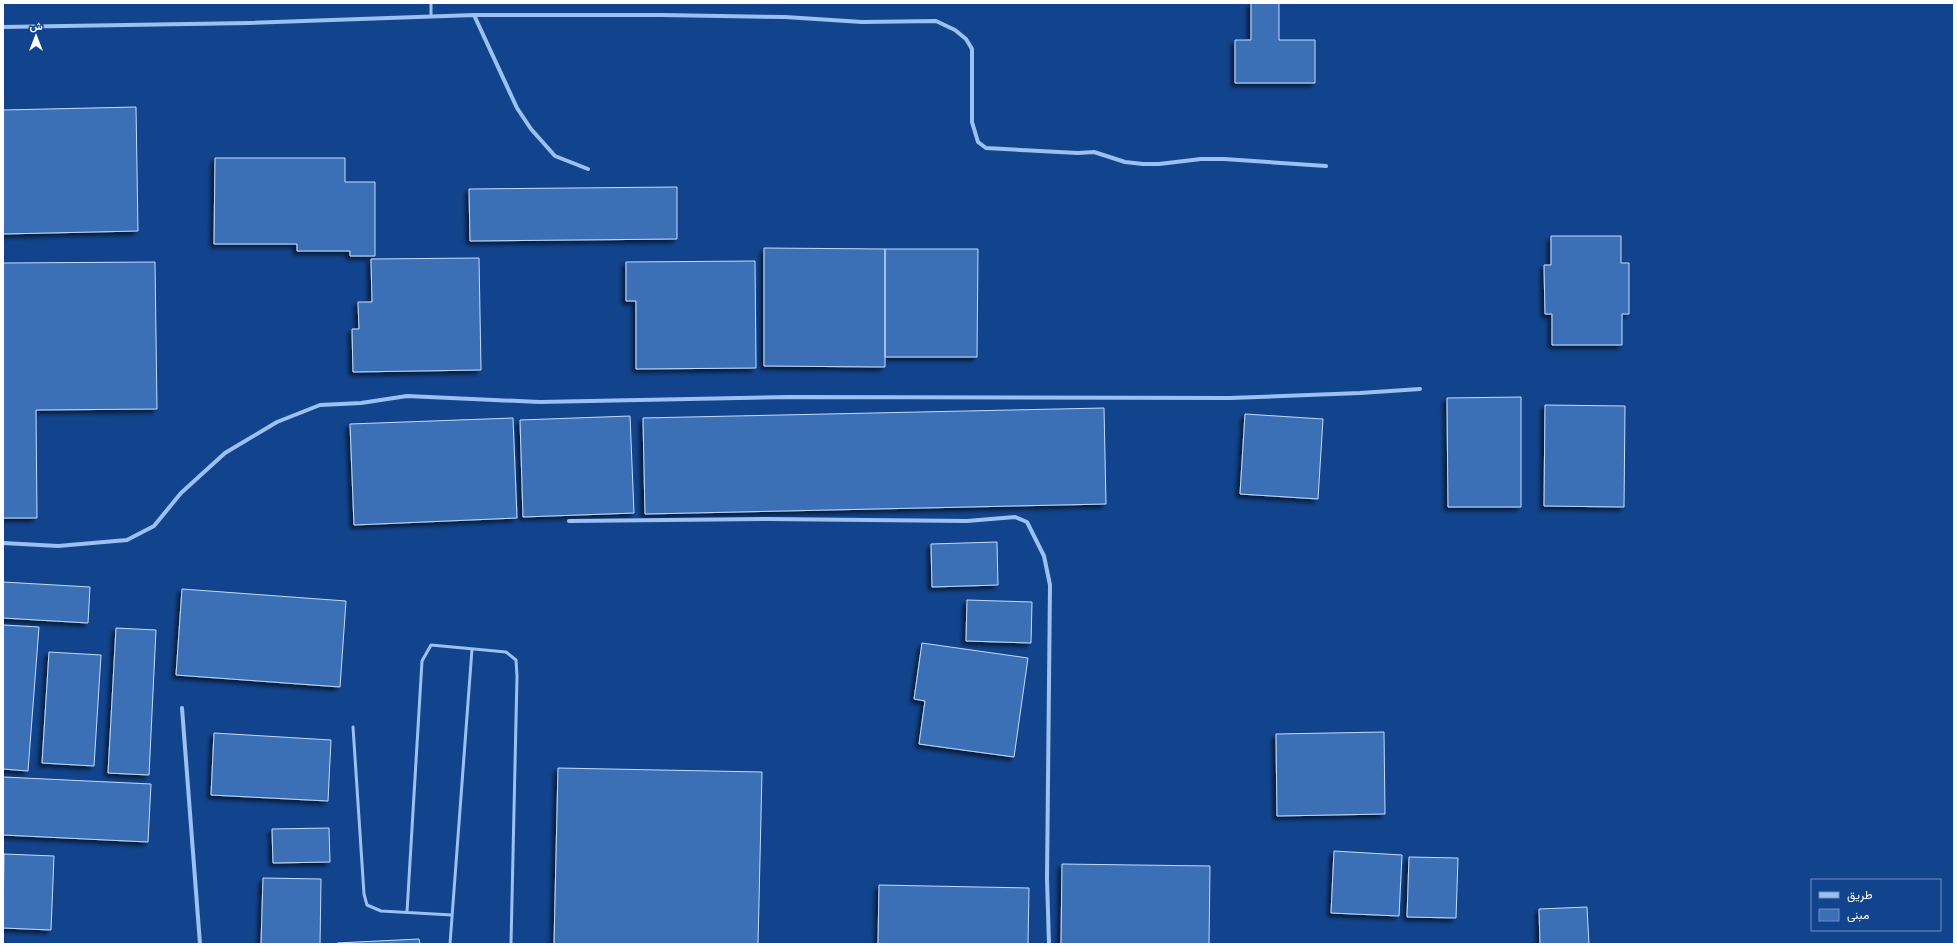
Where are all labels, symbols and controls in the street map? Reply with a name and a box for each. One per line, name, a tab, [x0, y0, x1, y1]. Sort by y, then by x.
north arrow	[16, 16, 56, 56]
text: ش	[29, 19, 43, 33]
legend	[1811, 879, 1941, 931]
text: طريق	[1847, 887, 1873, 903]
text: مبنى	[1847, 907, 1869, 923]

